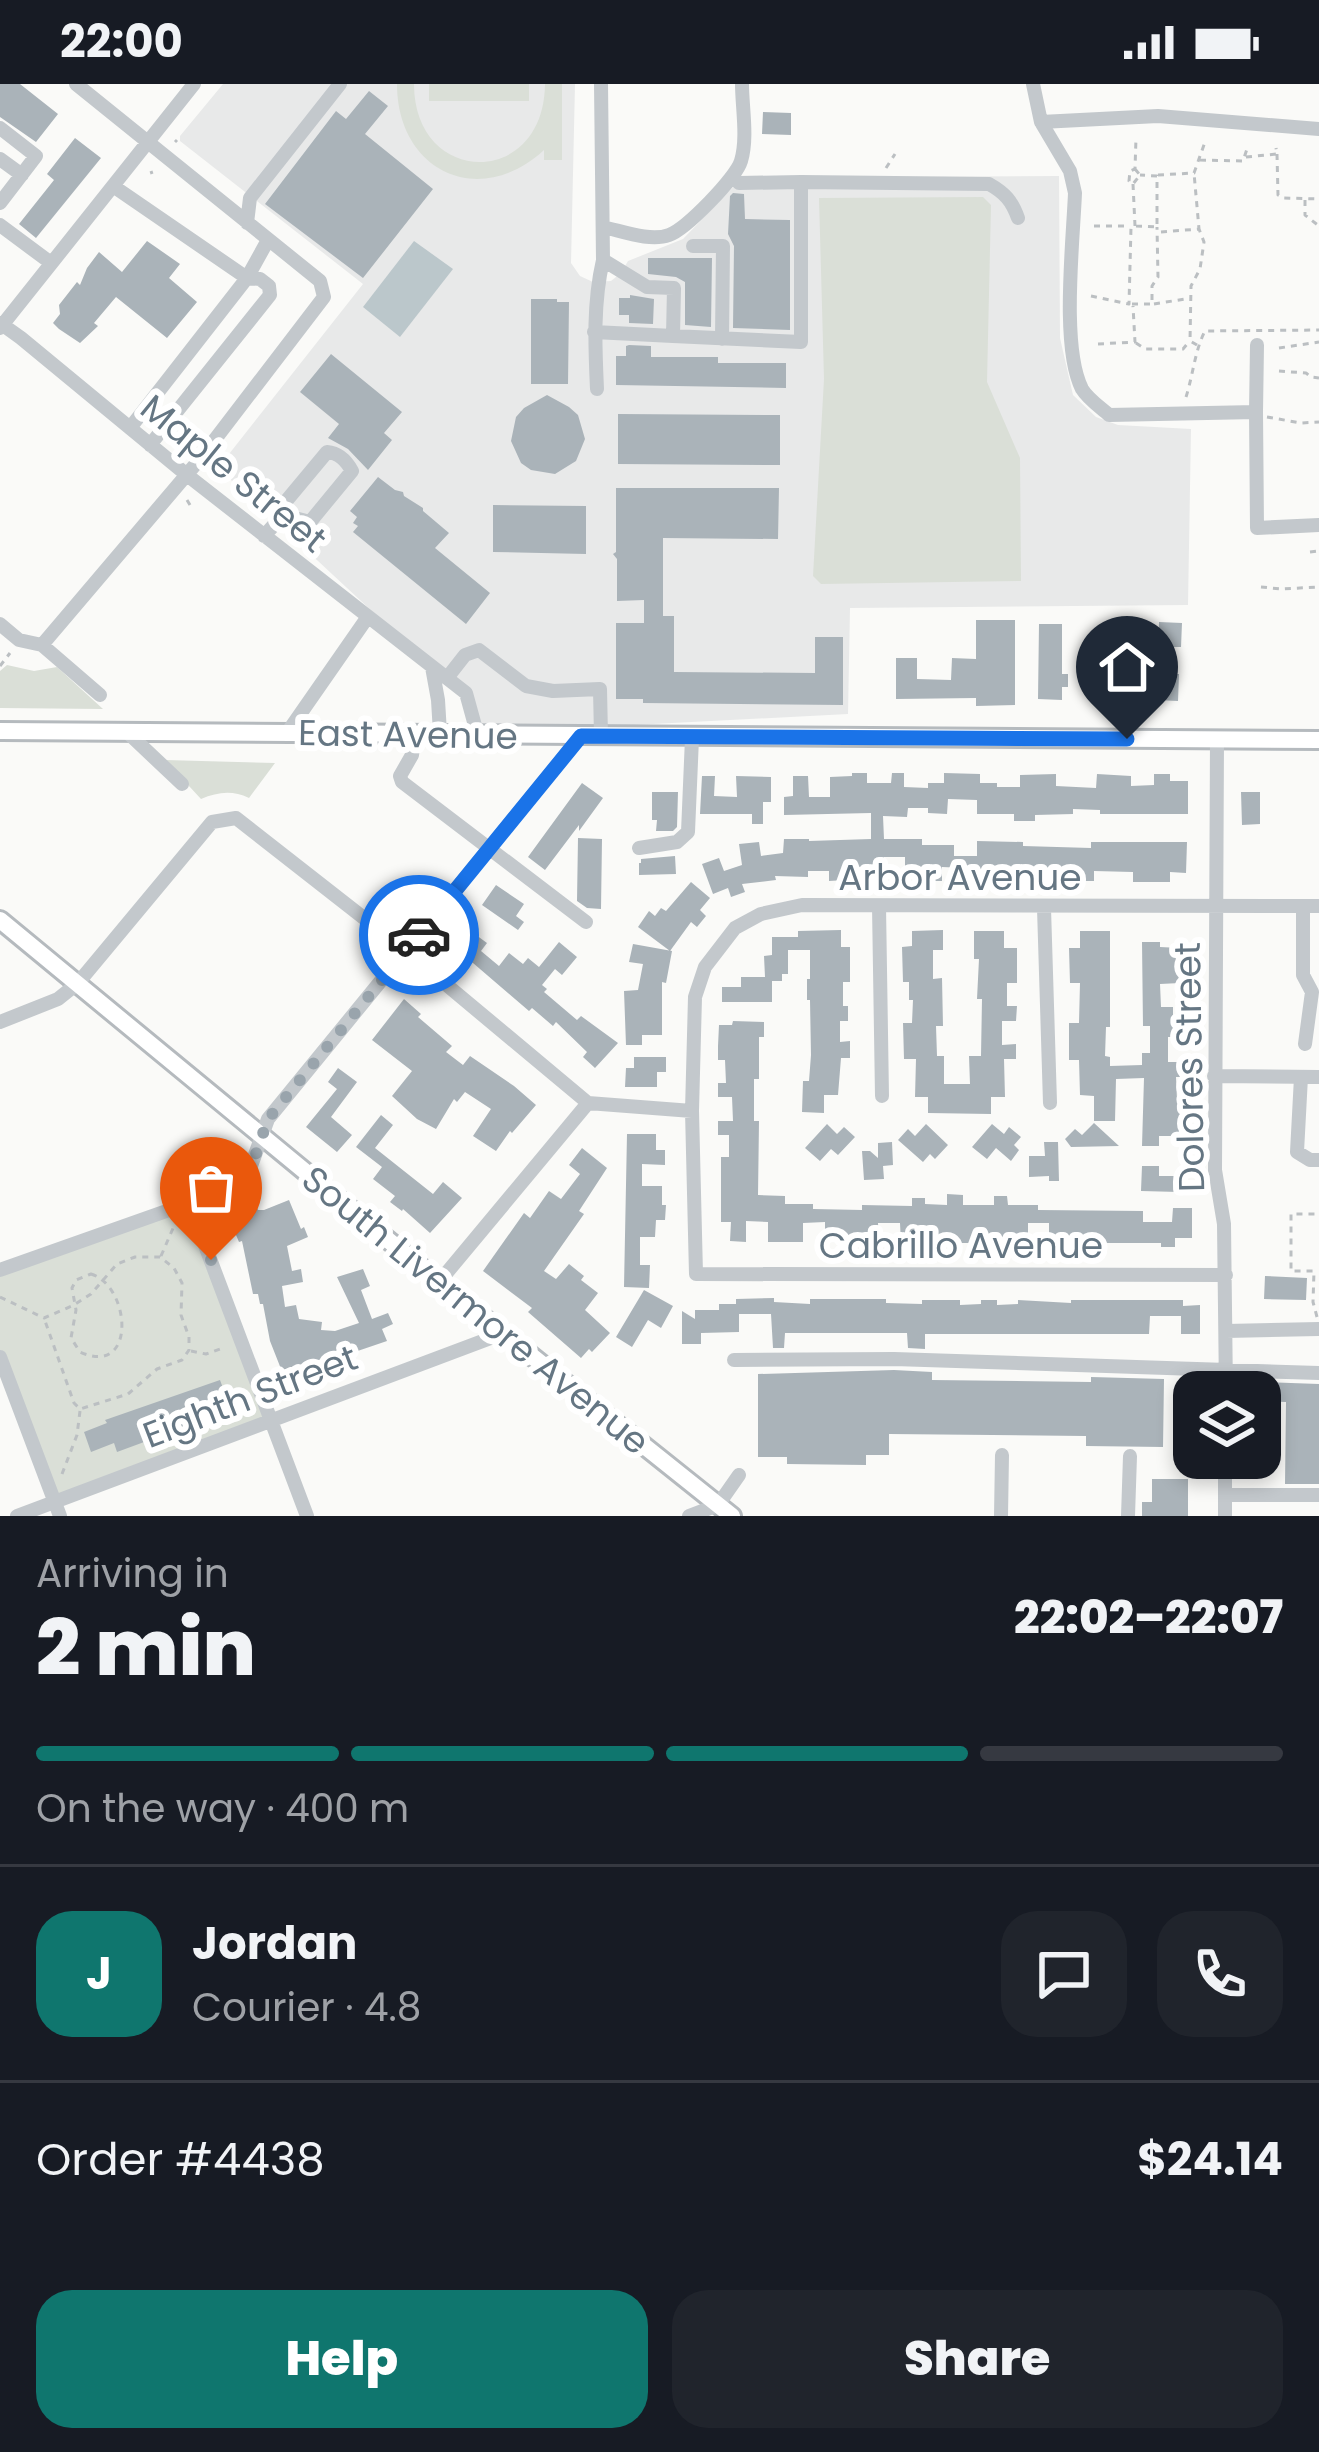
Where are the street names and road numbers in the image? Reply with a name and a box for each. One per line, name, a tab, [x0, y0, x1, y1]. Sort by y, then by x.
street label: Maple Street	[130, 382, 338, 564]
street label: East Avenue	[298, 707, 518, 762]
street label: Arbor Avenue	[838, 852, 1082, 903]
street label: Dolores Street	[1162, 942, 1217, 1192]
street label: South Livermore Avenue	[291, 1154, 660, 1467]
street label: Cabrillo Avenue	[819, 1220, 1103, 1271]
street label: Eighth Street	[136, 1332, 365, 1461]

